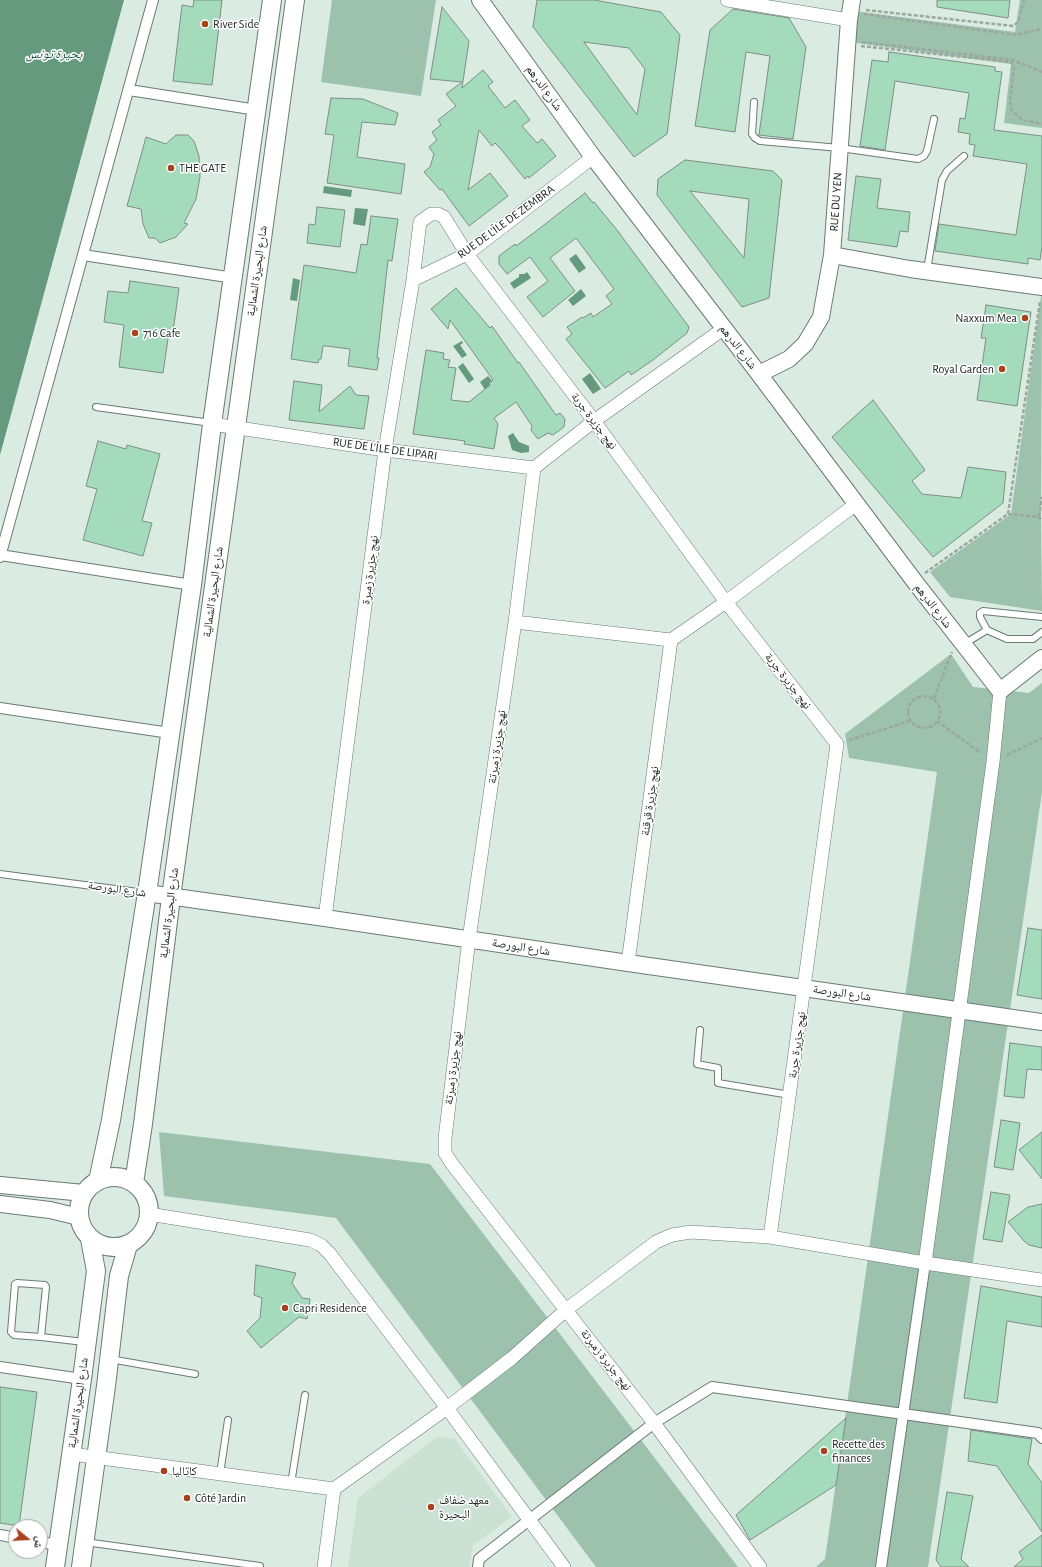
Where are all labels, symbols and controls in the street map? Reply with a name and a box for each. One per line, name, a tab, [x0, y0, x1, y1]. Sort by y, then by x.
place label: River Side	[213, 17, 259, 31]
marker: River Side	[200, 19, 210, 29]
water label: بحيرة تونس	[26, 46, 82, 62]
street label: شارع الدرهم	[523, 62, 565, 114]
place label: THE GATE	[179, 161, 226, 175]
marker: THE GATE	[166, 163, 176, 173]
street label: RUE DU YEN	[827, 172, 845, 232]
street label: RUE DE L'ÎLE DE ZEMBRA	[455, 182, 557, 262]
street label: شارع البحيرة الشمالية	[244, 225, 270, 317]
place label: Naxxum Mea	[955, 311, 1017, 325]
marker: Naxxum Mea	[1020, 313, 1030, 323]
street label: شارع الدرهم	[716, 322, 760, 372]
place label: 716 Cafe	[143, 326, 180, 340]
marker: 716 Cafe	[130, 328, 140, 338]
place label: Royal Garden	[932, 362, 994, 376]
marker: Royal Garden	[997, 364, 1007, 374]
street label: نهج جزيرة جربة	[568, 390, 620, 452]
street label: RUE DE L'ÎLE DE LIPARI	[332, 435, 438, 463]
street label: نهج جزيرة زمبرة	[359, 535, 381, 605]
street label: شارع البحيرة الشمالية	[200, 546, 226, 638]
street label: شارع الدرهم	[911, 581, 955, 631]
street label: نهج جزيرة جربة	[762, 650, 814, 712]
street label: نهج جزيرة زمبرتة	[485, 709, 509, 785]
street label: نهج جزيرة قرقنة	[638, 765, 662, 837]
street label: شارع البحيرة الشمالية	[156, 867, 182, 959]
street label: شارع البورصة	[87, 878, 147, 900]
street label: شارع البورصة	[491, 935, 551, 959]
street label: شارع البورصة	[812, 982, 872, 1004]
street label: نهج جزيرة جربة	[785, 1011, 809, 1079]
street label: نهج جزيرة زمبرتة	[441, 1030, 465, 1106]
place label: Capri Residence	[293, 1301, 367, 1315]
marker: Capri Residence	[280, 1303, 290, 1313]
street label: نهج جزيرة زمبرتة	[577, 1326, 635, 1394]
street label: شارع البحيرة الشمالية	[65, 1357, 91, 1449]
place label: Recette des finances	[832, 1437, 885, 1465]
marker: Recette des finances	[819, 1446, 829, 1456]
place label: كاتاليا	[172, 1464, 197, 1478]
marker: كاتاليا	[159, 1466, 169, 1476]
place label: Côté Jardin	[195, 1491, 246, 1505]
marker: Côté Jardin	[182, 1493, 192, 1503]
place label: معهد ضفاف البحيرة	[439, 1493, 489, 1521]
marker: معهد ضفاف البحيرة	[426, 1502, 436, 1512]
north arrow	[8, 1519, 48, 1559]
text: ش	[32, 1535, 46, 1550]

